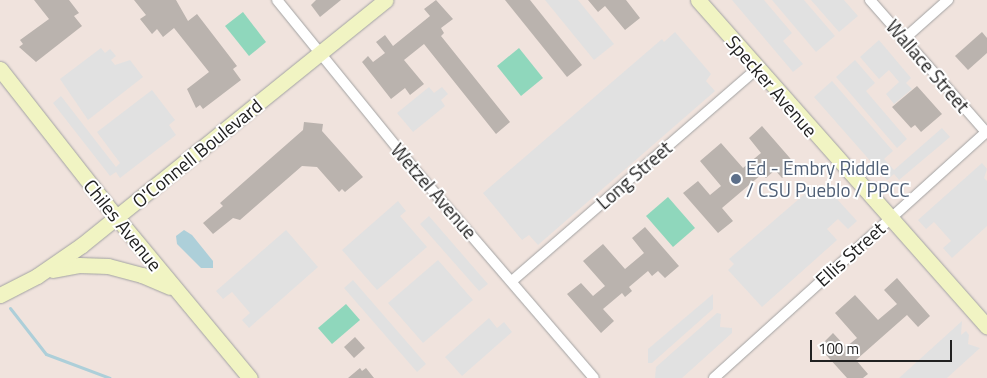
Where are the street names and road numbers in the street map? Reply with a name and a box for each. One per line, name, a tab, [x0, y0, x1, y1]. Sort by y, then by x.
street label: Wallace Street	[882, 15, 974, 117]
street label: Specker Avenue	[722, 31, 822, 141]
street label: O'Connell Boulevard	[128, 94, 266, 212]
street label: Long Street	[592, 136, 676, 214]
street label: Wetzel Avenue	[386, 139, 482, 243]
street label: Chiles Avenue	[79, 175, 167, 275]
street label: Ellis Street	[811, 217, 889, 291]

